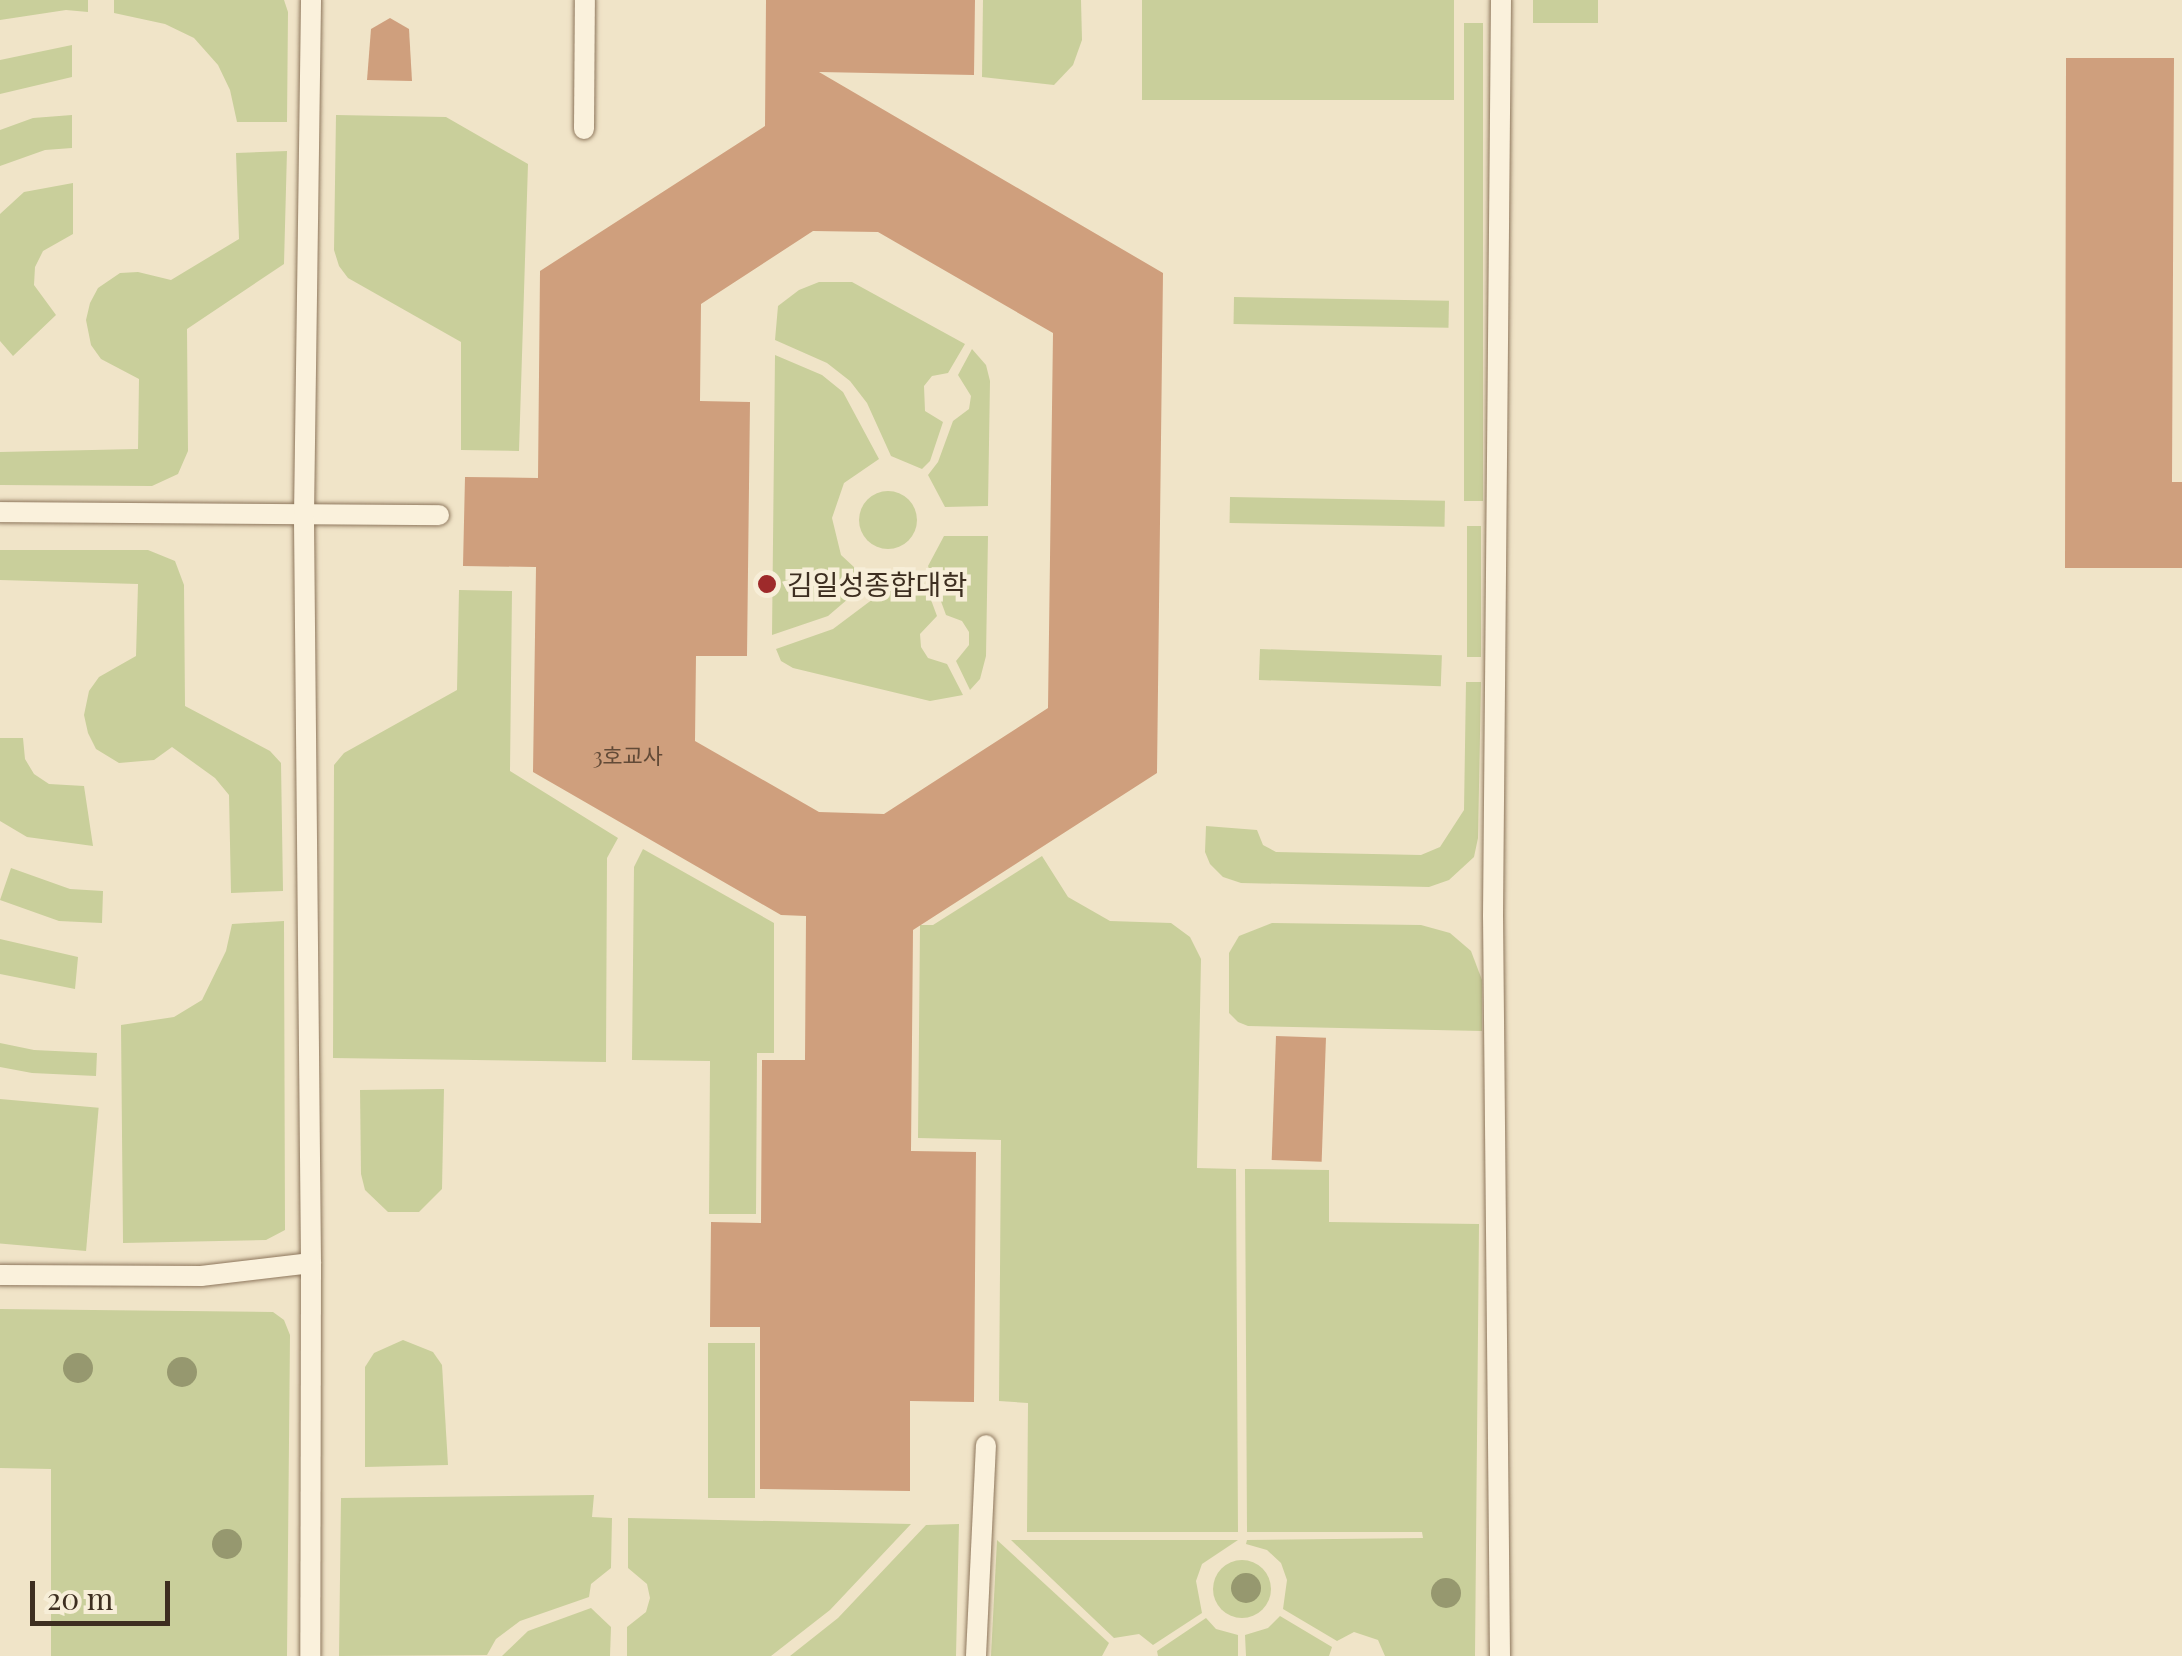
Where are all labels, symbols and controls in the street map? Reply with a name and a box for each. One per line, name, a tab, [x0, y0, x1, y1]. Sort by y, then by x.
place label: 김일성종합대학	[787, 567, 967, 601]
marker: 김일성종합대학	[756, 573, 778, 595]
house number: 3호교사	[593, 743, 663, 769]
scale bar	[35, 1561, 175, 1623]
text: 20 m	[47, 1578, 113, 1618]

